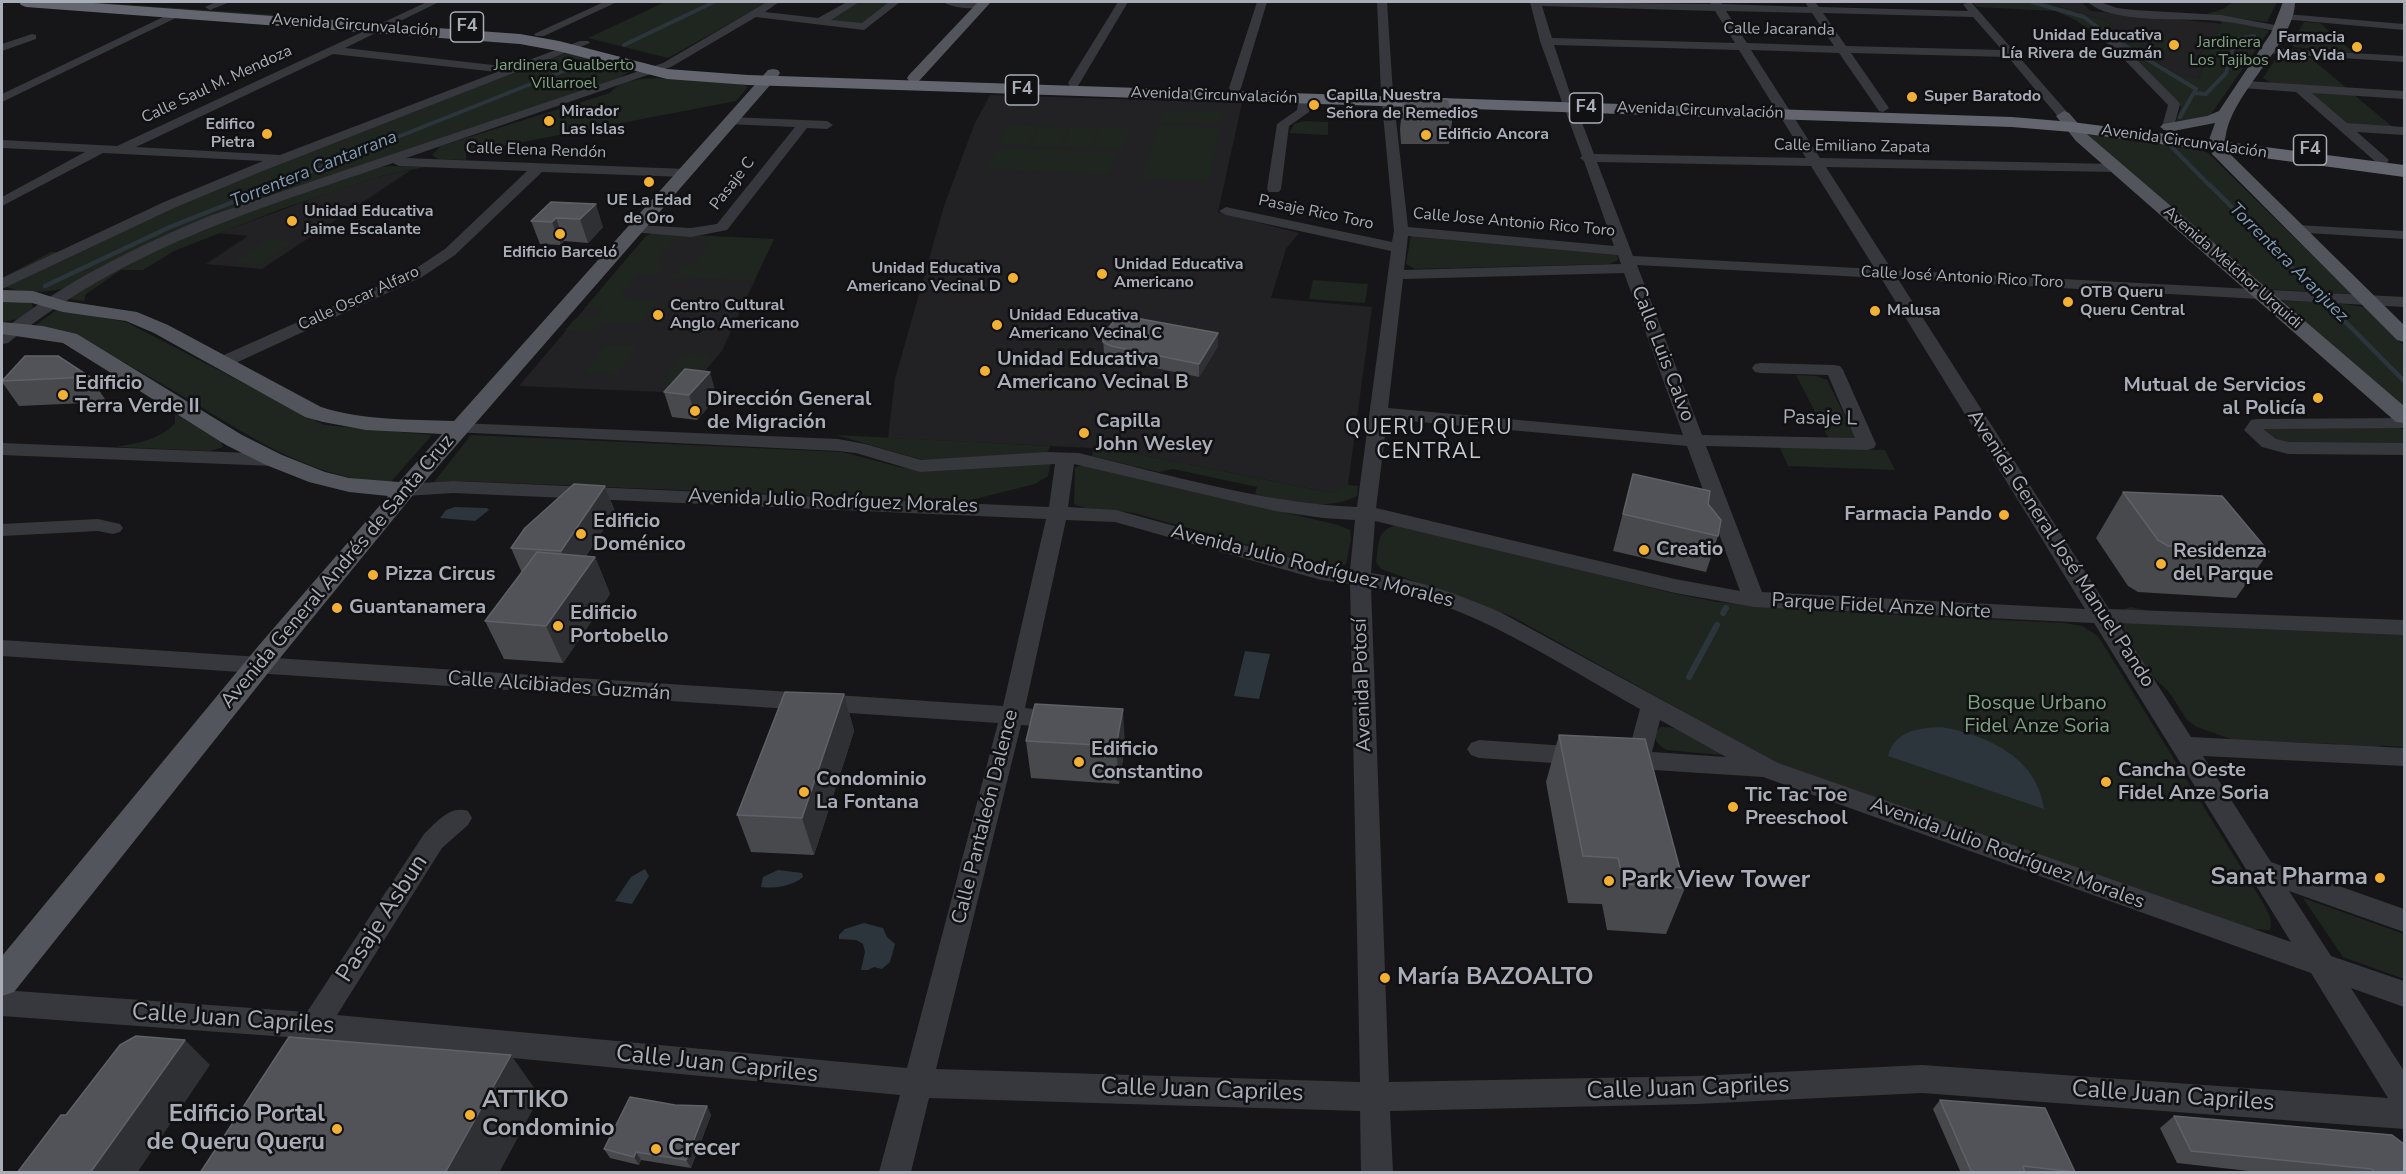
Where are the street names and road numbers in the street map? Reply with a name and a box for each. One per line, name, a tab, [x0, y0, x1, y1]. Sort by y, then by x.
street label: Avenida Circunvalación	[271, 11, 439, 41]
road number: F4	[450, 12, 484, 42]
street label: Calle Jacaranda	[1723, 19, 1835, 41]
street label: Calle Saul M. Mendoza	[139, 42, 295, 128]
road number: F4	[1006, 75, 1038, 105]
street label: Avenida Circunvalación	[1130, 83, 1298, 109]
road number: F4	[1570, 93, 1602, 123]
street label: Avenida Circunvalación	[1616, 98, 1784, 124]
street label: Avenida Circunvalación	[2100, 121, 2268, 163]
road number: F4	[2294, 135, 2326, 165]
street label: Calle Emiliano Zapata	[1774, 136, 1930, 158]
street label: Calle Elena Rendón	[465, 139, 607, 163]
street label: Pasaje C	[706, 154, 760, 214]
street label: Pasaje Rico Toro	[1257, 191, 1375, 235]
street label: Avenida Melchor Urquidi	[2159, 203, 2305, 333]
street label: Calle Jose Antonio Rico Toro	[1412, 205, 1616, 241]
street label: Calle Oscar Alfaro	[296, 263, 422, 335]
street label: Calle José Antonio Rico Toro	[1860, 263, 2064, 293]
street label: Calle Luis Calvo	[1625, 283, 1699, 425]
street label: Pasaje L	[1783, 406, 1857, 432]
street label: Avenida General José Manuel Pando	[1961, 406, 2159, 692]
street label: Avenida General Andrés de Santa Cruz	[216, 430, 460, 714]
street label: Avenida Julio Rodríguez Morales	[687, 485, 979, 519]
street label: Avenida Julio Rodríguez Morales	[1168, 520, 1456, 614]
street label: Parque Fidel Anze Norte	[1771, 589, 1991, 625]
street label: Avenida Potosí	[1349, 618, 1377, 752]
street label: Calle Alcibiades Guzmán	[447, 667, 671, 707]
street label: Calle Pantaleón Dalence	[948, 707, 1024, 927]
street label: Avenida Julio Rodríguez Morales	[1866, 793, 2148, 915]
street label: Pasaje Asbun	[331, 850, 435, 988]
street label: Calle Juan Capriles	[131, 999, 335, 1041]
street label: Calle Juan Capriles	[614, 1040, 820, 1090]
street label: Calle Juan Capriles	[1586, 1071, 1790, 1107]
street label: Calle Juan Capriles	[1100, 1073, 1304, 1109]
street label: Calle Juan Capriles	[2071, 1076, 2275, 1118]

